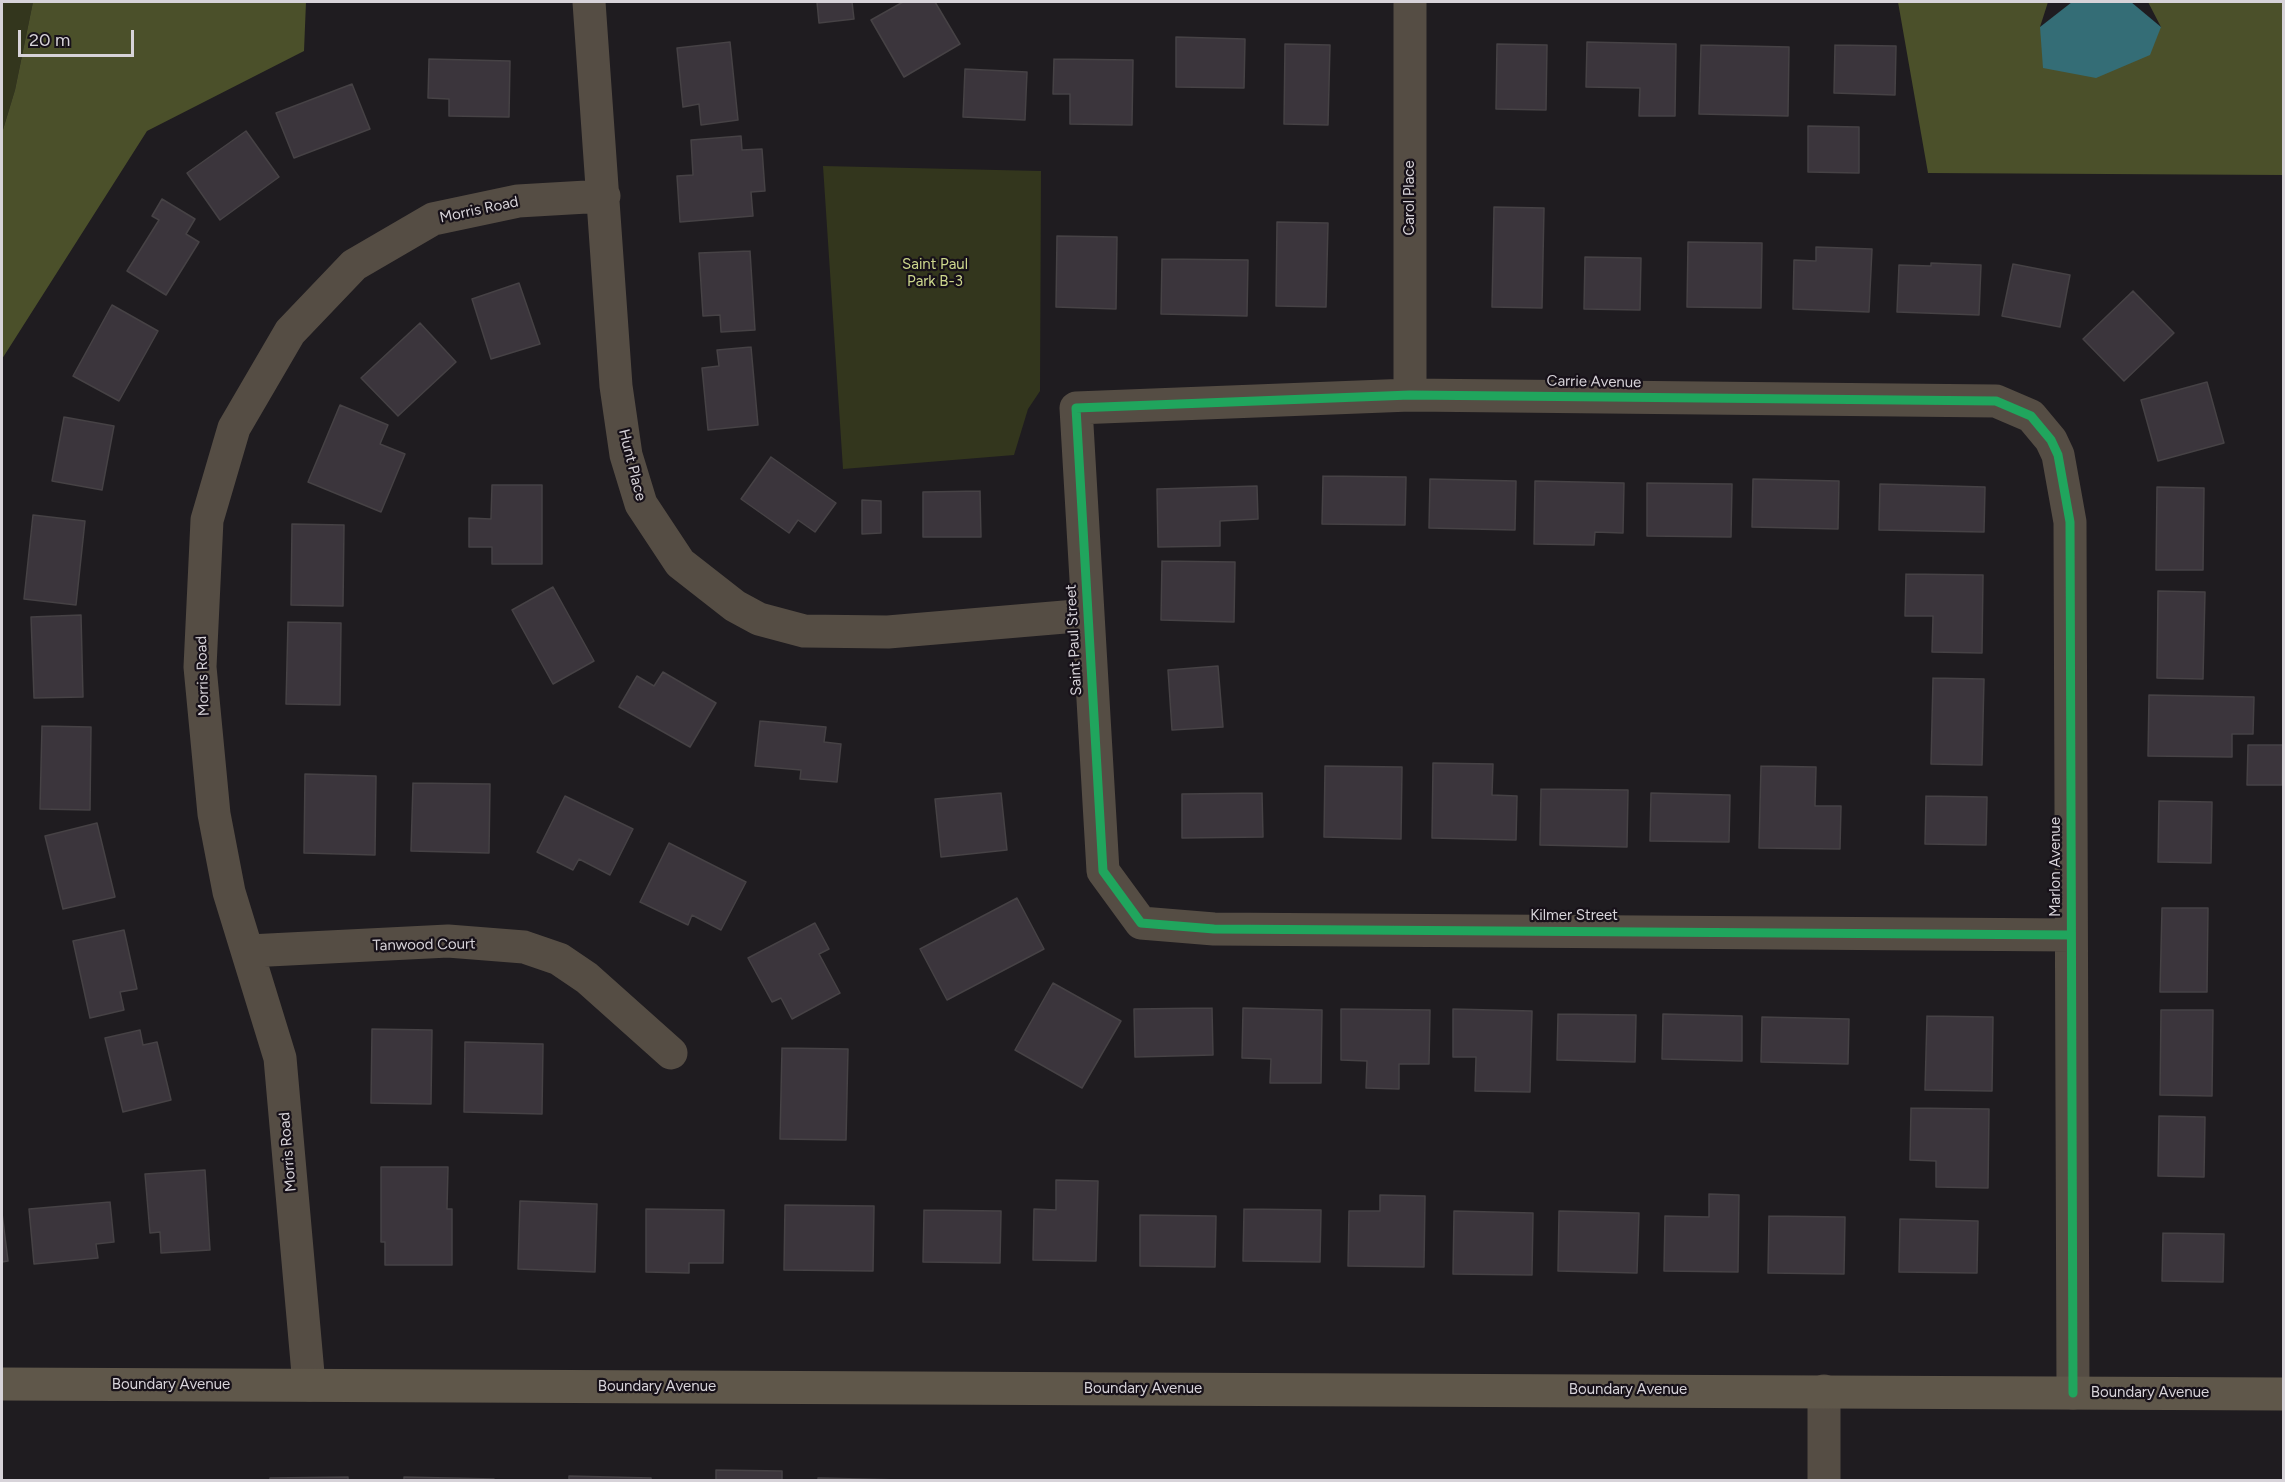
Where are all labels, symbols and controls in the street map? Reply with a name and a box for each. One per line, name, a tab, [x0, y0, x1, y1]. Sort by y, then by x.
scale bar	[21, 18, 136, 56]
text: 20 m	[29, 29, 70, 51]
street label: Carol Place	[1401, 160, 1419, 236]
street label: Morris Road	[438, 193, 520, 227]
park label: Saint Paul Park B-3	[902, 256, 968, 291]
street label: Carrie Avenue	[1546, 372, 1642, 392]
street label: Hunt Place	[614, 427, 650, 503]
street label: Saint Paul Street	[1062, 584, 1086, 696]
street label: Morris Road	[193, 636, 213, 716]
street label: Marlon Avenue	[2047, 817, 2065, 917]
street label: Kilmer Street	[1530, 907, 1618, 925]
street label: Tanwood Court	[372, 935, 476, 955]
street label: Morris Road	[276, 1111, 300, 1193]
street label: Boundary Avenue	[112, 1376, 230, 1394]
street label: Boundary Avenue	[598, 1378, 716, 1396]
street label: Boundary Avenue	[1084, 1380, 1202, 1398]
street label: Boundary Avenue	[1569, 1381, 1687, 1399]
street label: Boundary Avenue	[2091, 1384, 2209, 1402]

